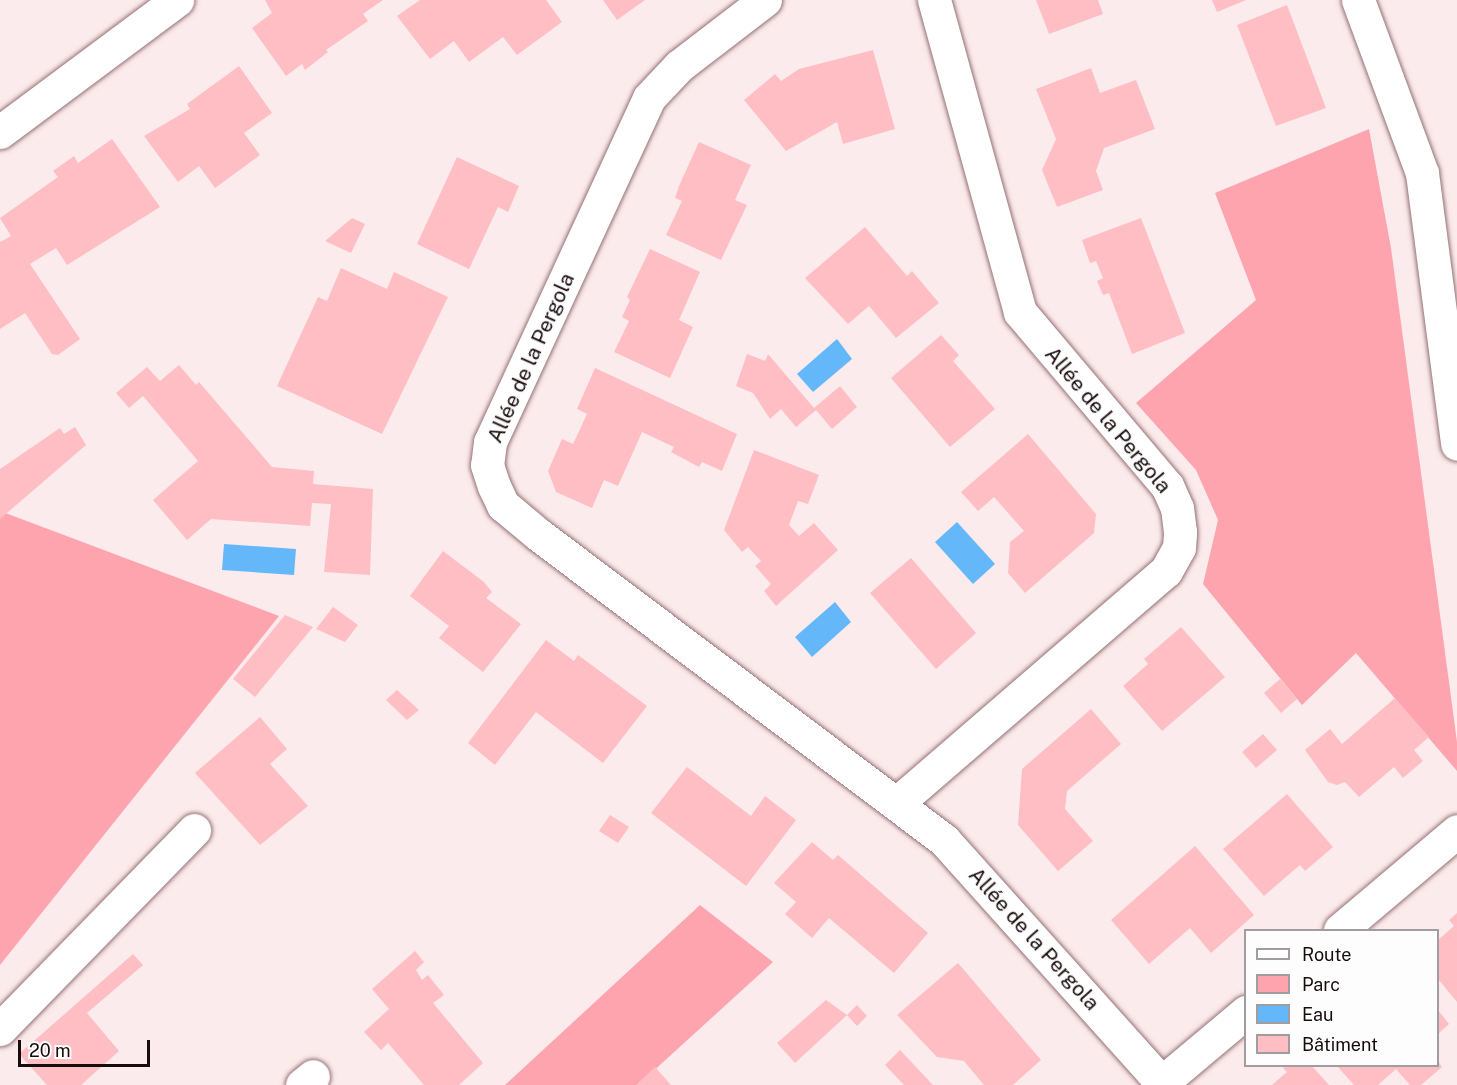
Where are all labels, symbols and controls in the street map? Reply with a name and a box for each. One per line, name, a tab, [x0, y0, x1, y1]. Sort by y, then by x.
street label: Allée de la Pergola	[482, 269, 580, 447]
street label: Allée de la Pergola	[1039, 342, 1177, 498]
street label: Allée de la Pergola	[963, 862, 1105, 1016]
legend	[1244, 929, 1439, 1067]
text: Route	[1302, 944, 1351, 965]
text: Parc	[1302, 974, 1340, 995]
text: Eau	[1302, 1004, 1333, 1025]
scale bar	[21, 1028, 153, 1066]
text: Bâtiment	[1302, 1034, 1378, 1055]
text: 20 m	[29, 1040, 71, 1061]

